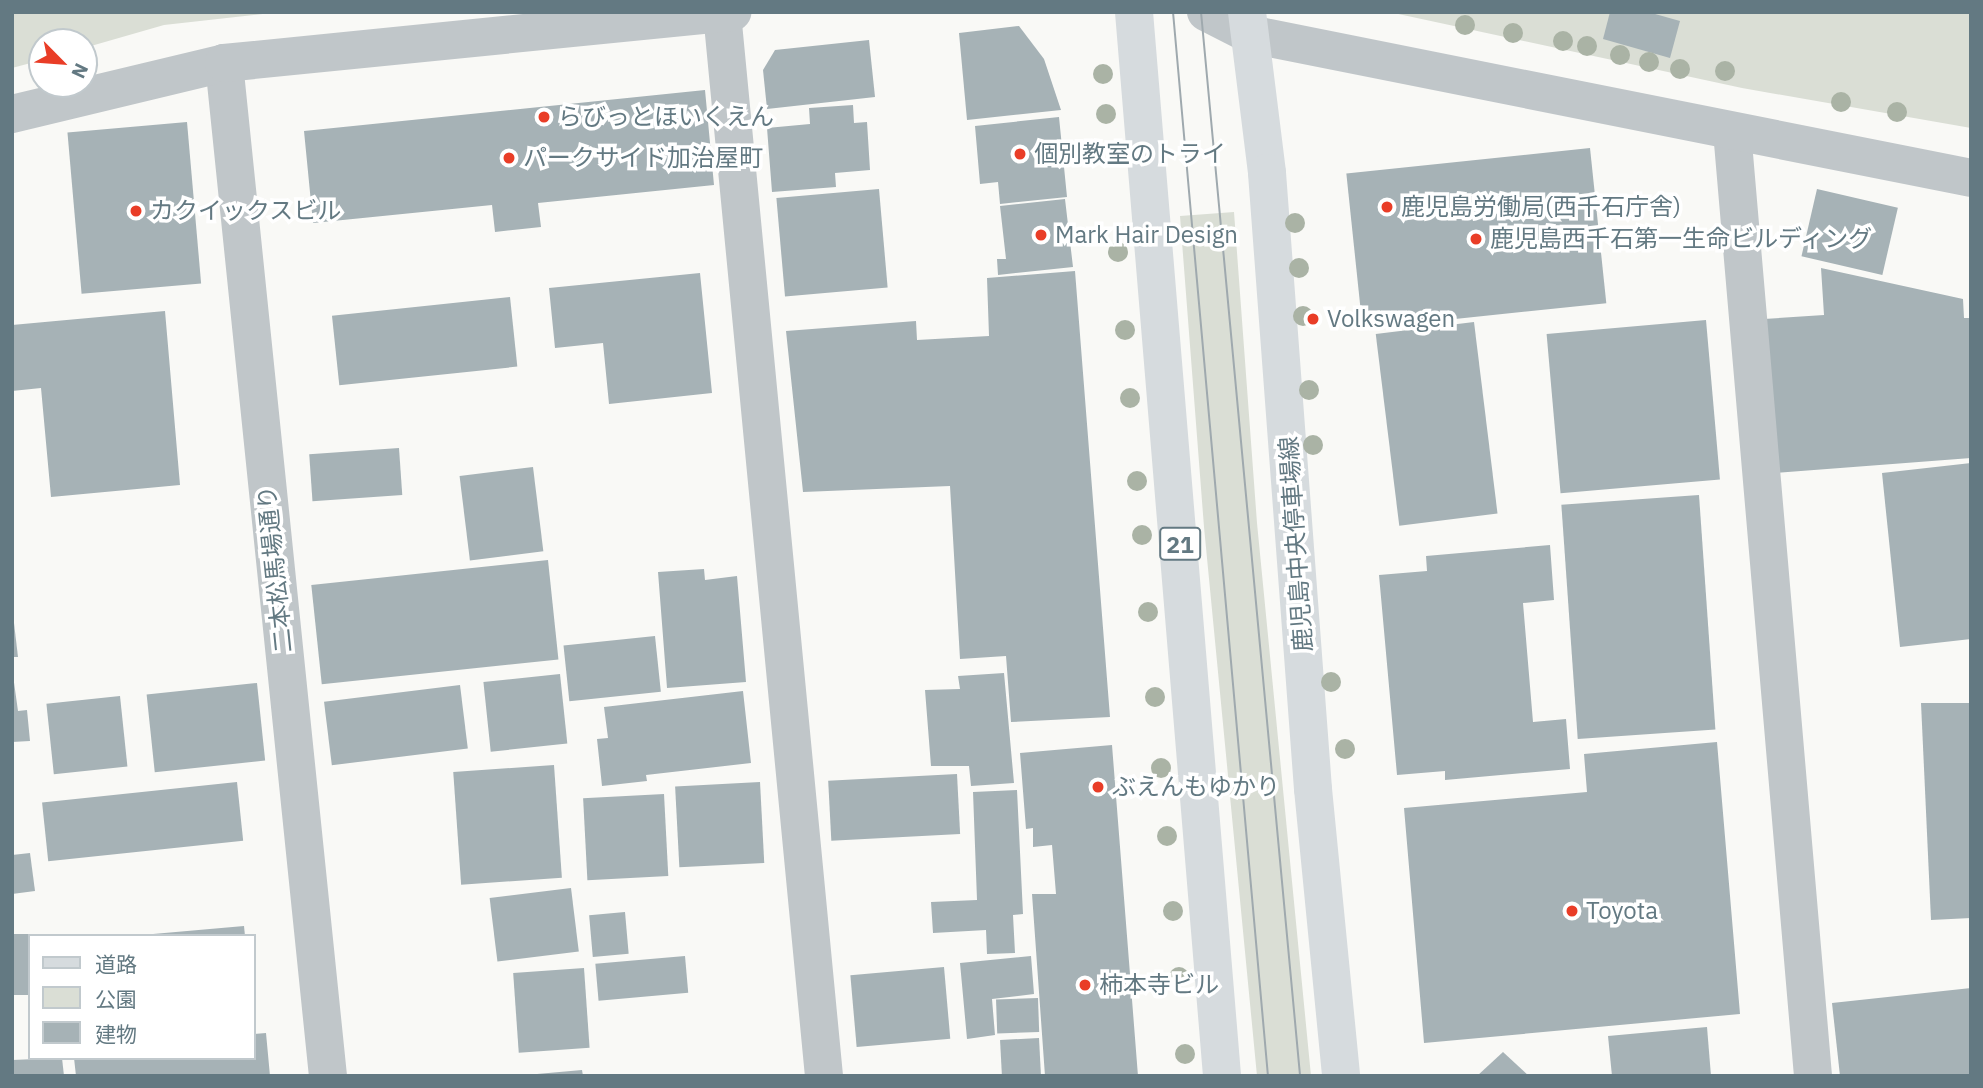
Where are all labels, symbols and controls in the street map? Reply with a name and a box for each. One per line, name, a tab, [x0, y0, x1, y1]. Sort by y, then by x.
north arrow	[28, 28, 98, 98]
text: N	[66, 60, 94, 82]
place label: らびっとほいくえん	[558, 103, 774, 131]
marker: らびっとほいくえん	[536, 109, 552, 125]
place label: 個別教室のトライ	[1034, 140, 1226, 168]
place label: パークサイド加治屋町	[523, 144, 763, 172]
marker: 個別教室のトライ	[1012, 146, 1028, 162]
marker: パークサイド加治屋町	[501, 150, 517, 166]
place label: 鹿児島労働局(西千石庁舎)	[1401, 193, 1681, 221]
place label: カクイックスビル	[150, 197, 342, 225]
marker: 鹿児島労働局(西千石庁舎)	[1379, 199, 1395, 215]
marker: カクイックスビル	[128, 203, 144, 219]
place label: Mark Hair Design	[1055, 221, 1238, 249]
place label: 鹿児島西千石第一生命ビルディング	[1490, 225, 1874, 253]
marker: Mark Hair Design	[1033, 227, 1049, 243]
marker: 鹿児島西千石第一生命ビルディング	[1468, 231, 1484, 247]
place label: Volkswagen	[1327, 305, 1455, 333]
marker: Volkswagen	[1305, 311, 1321, 327]
street label: 鹿児島中央停車場線	[1274, 435, 1318, 653]
street label: 二本松馬場通り	[252, 484, 298, 654]
road number: 21	[1159, 524, 1201, 564]
place label: ぶえんもゆかり	[1112, 773, 1280, 801]
marker: ぶえんもゆかり	[1090, 779, 1106, 795]
place label: Toyota	[1586, 897, 1658, 925]
marker: Toyota	[1564, 903, 1580, 919]
legend	[28, 934, 256, 1060]
text: 道路	[95, 950, 137, 978]
place label: 柿本寺ビル	[1099, 971, 1219, 999]
marker: 柿本寺ビル	[1077, 977, 1093, 993]
text: 公園	[95, 985, 137, 1013]
text: 建物	[95, 1020, 137, 1048]

